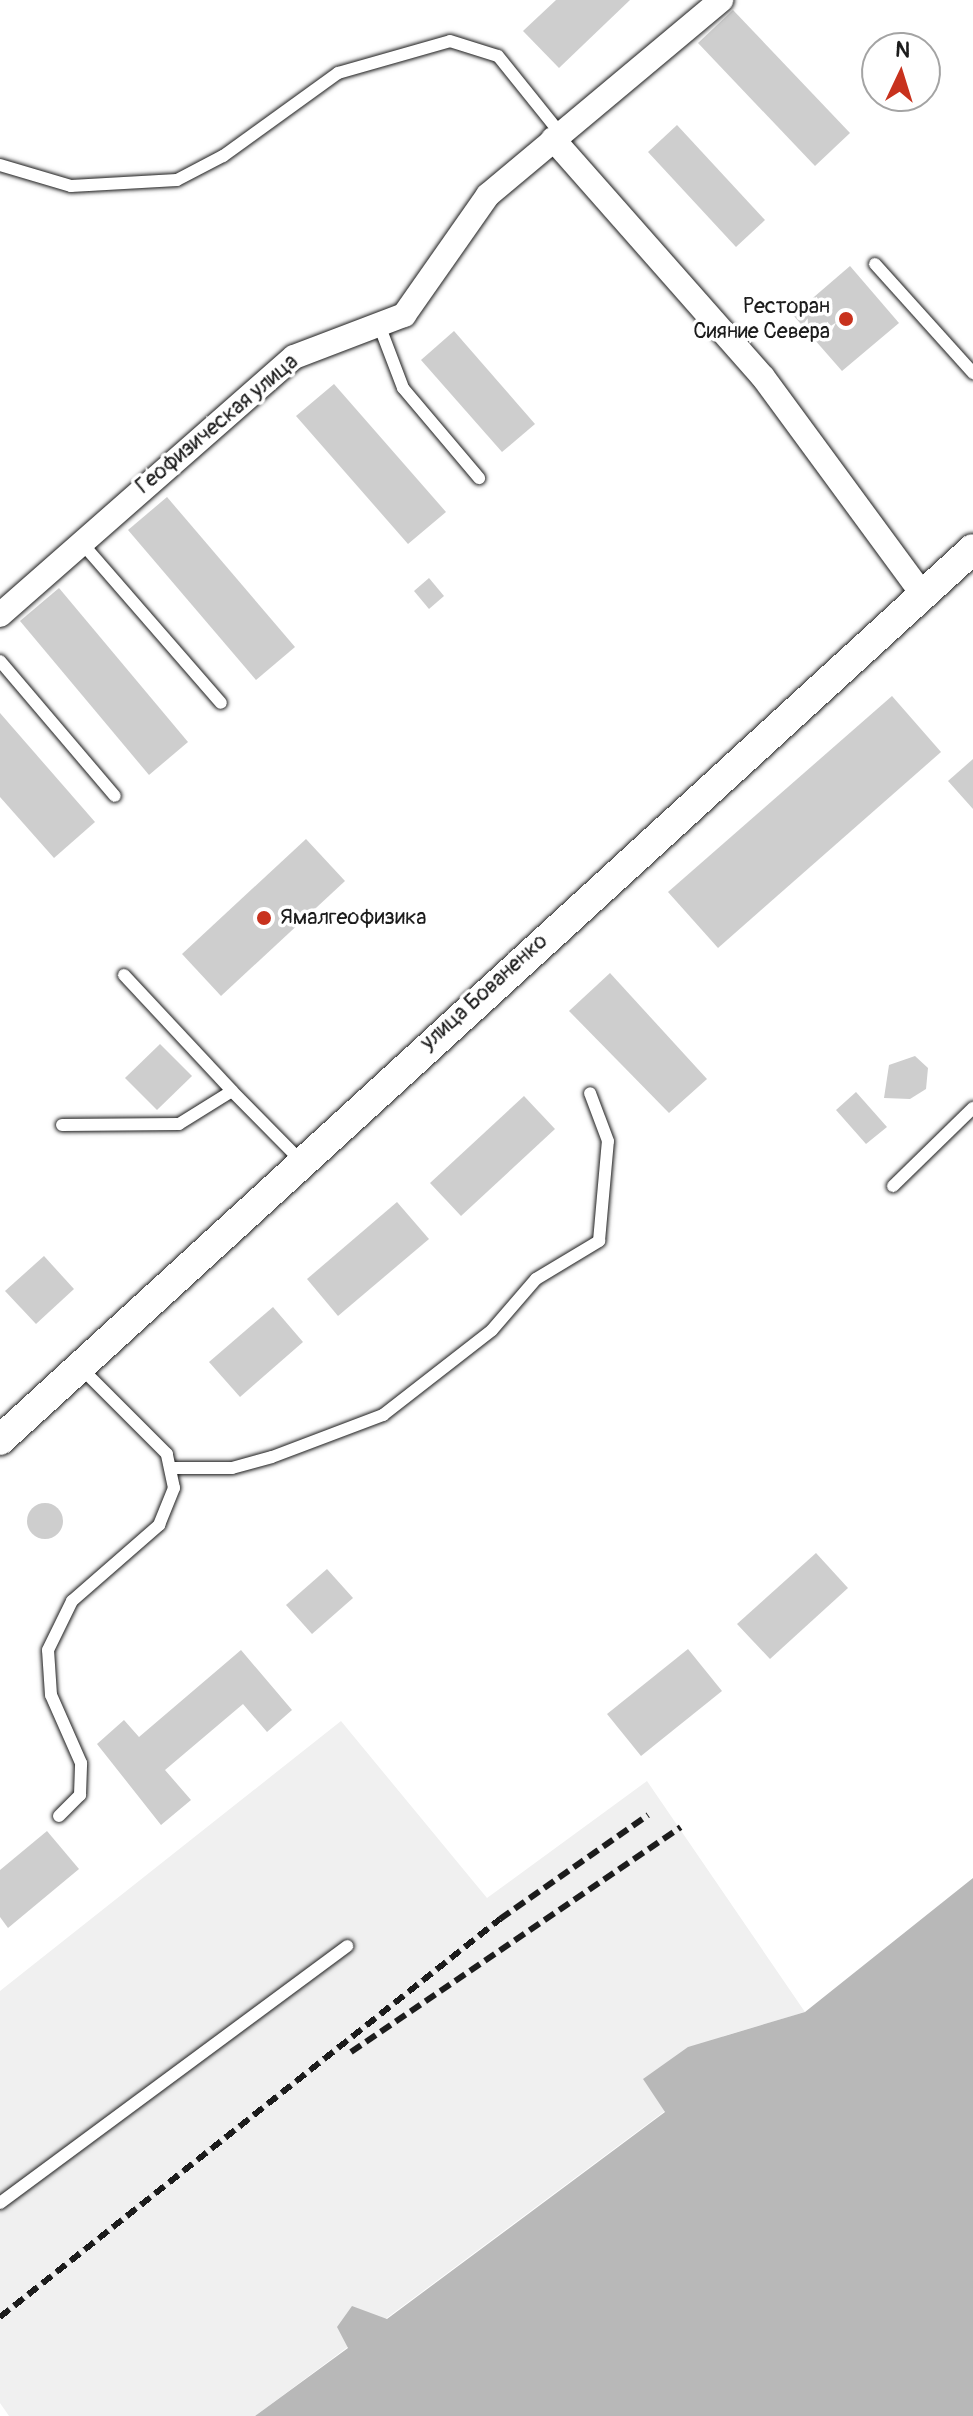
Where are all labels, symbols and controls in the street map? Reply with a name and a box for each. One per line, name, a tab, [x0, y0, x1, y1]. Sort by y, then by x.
north arrow	[861, 32, 941, 112]
text: N	[894, 36, 911, 65]
place label: Ресторан Сияние Севера	[693, 293, 830, 344]
marker: Ресторан Сияние Севера	[837, 310, 855, 328]
street label: Геофизическая улица	[131, 348, 303, 500]
place label: Ямалгеофизика	[280, 905, 426, 931]
marker: Ямалгеофизика	[255, 909, 273, 927]
street label: улица Бованенко	[415, 928, 553, 1056]

